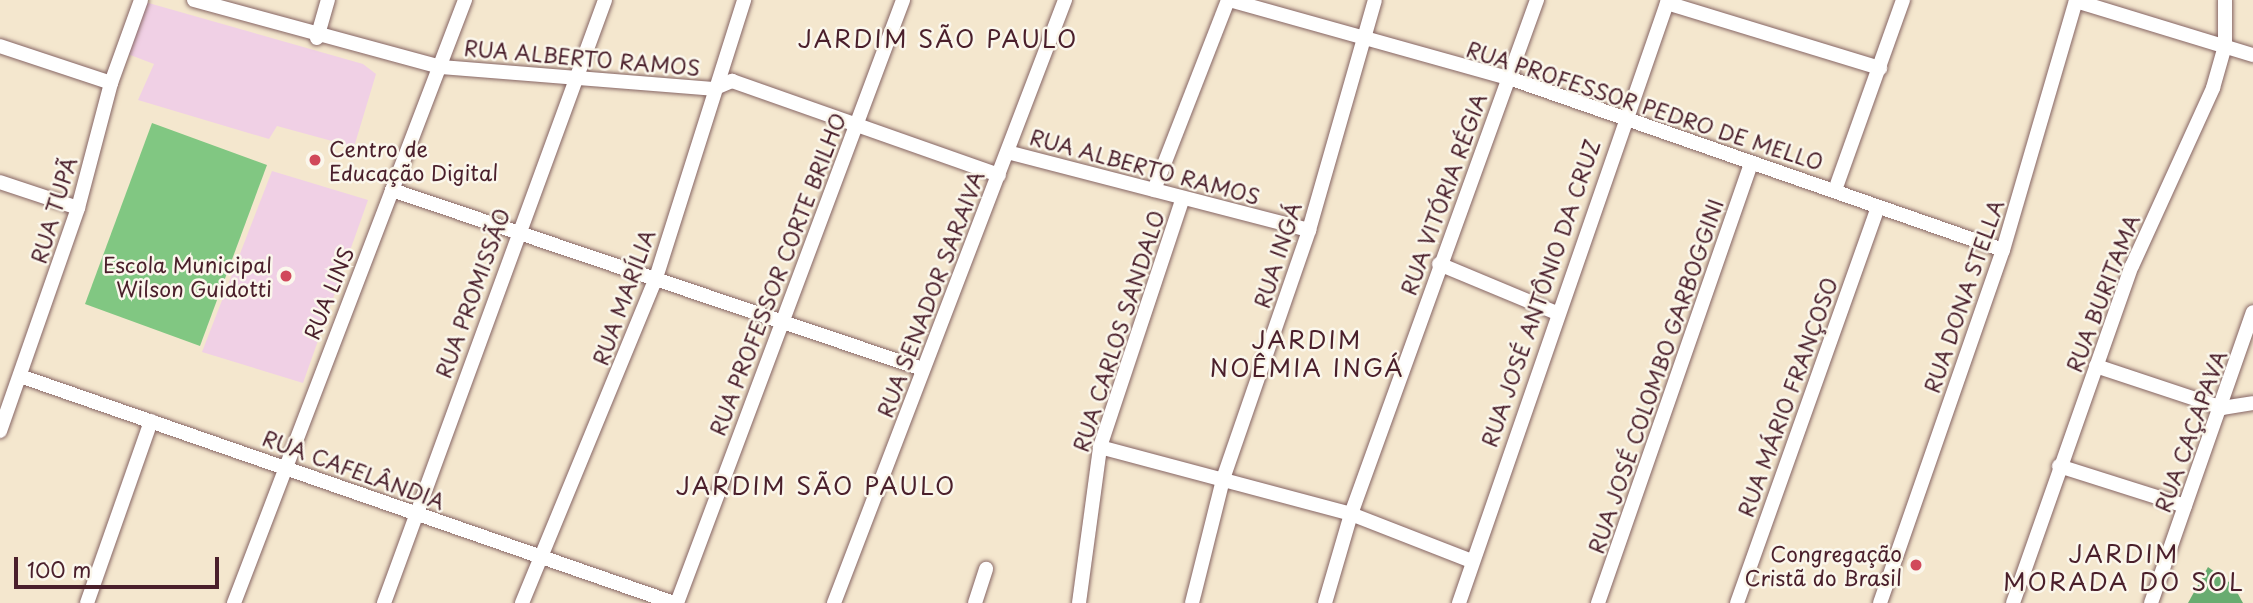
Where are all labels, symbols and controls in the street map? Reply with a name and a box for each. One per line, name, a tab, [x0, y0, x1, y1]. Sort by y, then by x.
district label: JARDIM SÃO PAULO	[801, 25, 1075, 53]
street label: RUA ALBERTO RAMOS	[461, 34, 703, 80]
street label: RUA PROFESSOR PEDRO DE MELLO	[1462, 35, 1828, 175]
street label: RUA VITÓRIA RÉGIA	[1394, 89, 1492, 299]
street label: RUA PROFESSOR CORTE BRILHO	[703, 107, 851, 441]
street label: RUA ALBERTO RAMOS	[1025, 123, 1265, 209]
place label: Centro de Educação Digital	[329, 135, 499, 185]
street label: RUA JOSÉ ANTÔNIO DA CRUZ	[1475, 136, 1605, 450]
marker: Centro de Educação Digital	[307, 152, 323, 168]
street label: RUA TUPÃ	[25, 153, 81, 267]
street label: RUA SENADOR SARAIVA	[871, 166, 989, 422]
street label: RUA JOSÉ COLOMBO GARBOGGINI	[1582, 195, 1728, 557]
street label: RUA DONA STELLA	[1918, 195, 2008, 397]
street label: RUA INGÁ	[1248, 199, 1306, 311]
street label: RUA PROMISSÃO	[429, 204, 515, 382]
street label: RUA CARLOS SANDALO	[1067, 206, 1169, 456]
street label: RUA BURITAMA	[2060, 210, 2144, 376]
street label: RUA MARÍLIA	[586, 225, 660, 369]
street label: RUA LINS	[298, 242, 358, 344]
place label: Escola Municipal Wilson Guidotti	[101, 251, 272, 301]
marker: Escola Municipal Wilson Guidotti	[278, 268, 294, 284]
street label: RUA MÁRIO FRANÇOSO	[1732, 273, 1842, 521]
district label: JARDIM NOÊMIA INGÁ	[1211, 326, 1403, 382]
street label: RUA CAÇAPAVA	[2149, 346, 2231, 516]
street label: RUA CAFELÂNDIA	[259, 424, 449, 514]
district label: JARDIM SÃO PAULO	[679, 472, 953, 500]
place label: Congregação Cristã do Brasil	[1744, 540, 1902, 590]
district label: JARDIM MORADA DO SOL	[2005, 540, 2243, 596]
scale bar	[18, 544, 222, 588]
text: 100 m	[27, 553, 91, 585]
marker: Congregação Cristã do Brasil	[1908, 557, 1924, 573]

